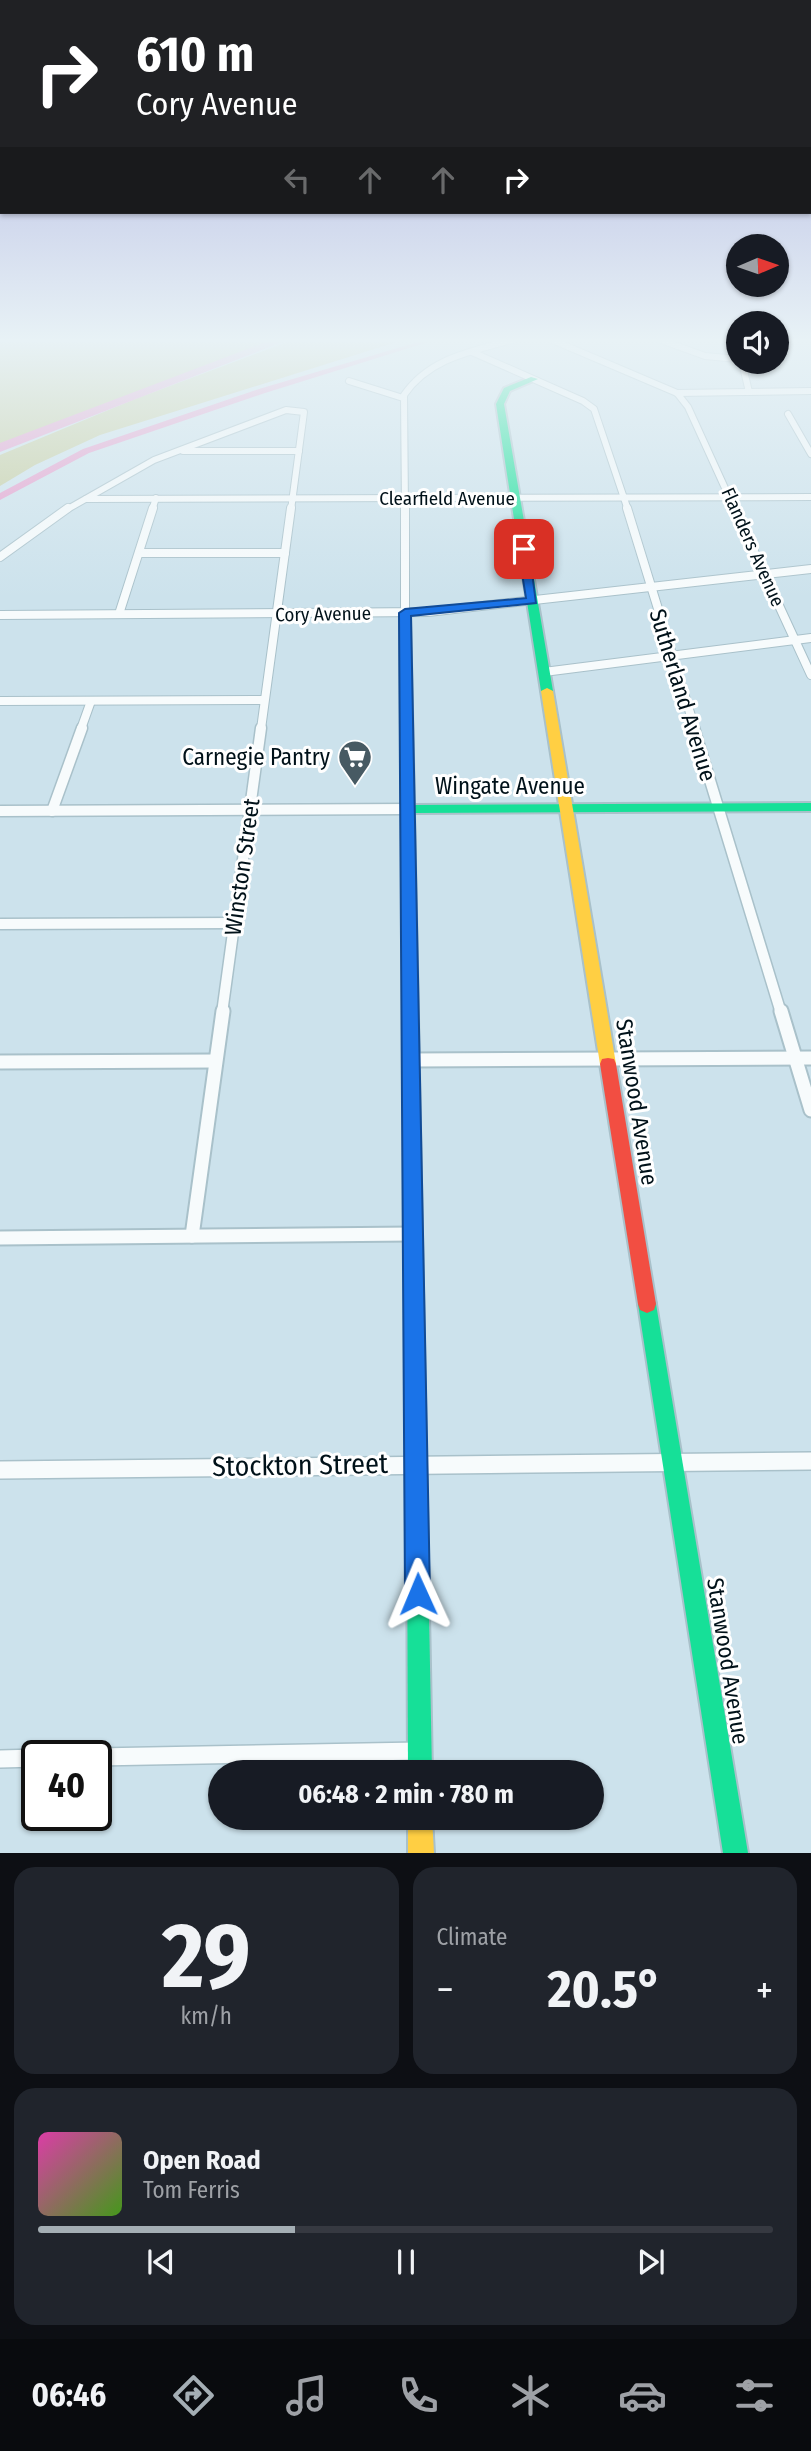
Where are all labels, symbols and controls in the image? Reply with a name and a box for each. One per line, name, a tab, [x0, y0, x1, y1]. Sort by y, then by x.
text: 610 m	[136, 25, 254, 84]
icon: right	[21, 28, 112, 119]
text: Cory Avenue	[136, 85, 298, 123]
icon: left	[278, 161, 316, 199]
icon: ahead	[351, 161, 389, 199]
icon: ahead	[424, 161, 462, 199]
icon: right	[497, 161, 535, 199]
north arrow	[726, 234, 789, 298]
map controls	[726, 234, 789, 374]
button: sound	[726, 311, 789, 374]
street label: Flanders Avenue	[716, 484, 790, 610]
street label: Clearfield Avenue	[379, 487, 515, 510]
pin	[494, 519, 554, 579]
icon: arrive	[505, 530, 543, 568]
street label: Cory Avenue	[275, 602, 371, 626]
street label: Sutherland Avenue	[643, 605, 723, 785]
supermarket icon: Carnegie Pantry	[336, 738, 374, 787]
place label: Carnegie Pantry	[182, 743, 331, 771]
street label: Wingate Avenue	[435, 772, 585, 800]
street label: Winston Street	[219, 796, 266, 937]
street label: Stanwood Avenue	[610, 1017, 664, 1187]
street label: Stockton Street	[212, 1447, 389, 1483]
position arrow	[381, 1557, 455, 1631]
street label: Stanwood Avenue	[701, 1576, 755, 1746]
speed limit sign: 40	[21, 1740, 112, 1831]
text: 06:48 · 2 min · 780 m	[298, 1779, 514, 1810]
text: 29	[162, 1902, 251, 2011]
text: Climate	[437, 1923, 507, 1951]
text: 20.5°	[548, 1958, 662, 2021]
text: −	[437, 1967, 454, 2013]
text: +	[756, 1967, 773, 2013]
text: km/h	[181, 2002, 232, 2030]
text: Open Road	[143, 2145, 261, 2176]
text: Tom Ferris	[143, 2176, 240, 2204]
icon: previous	[142, 2243, 180, 2281]
icon: pause	[387, 2243, 425, 2281]
icon: next	[632, 2243, 670, 2281]
icon: directions	[169, 2371, 218, 2420]
icon: music	[282, 2371, 331, 2420]
icon: phone	[394, 2371, 443, 2420]
icon: climate	[506, 2371, 555, 2420]
icon: car	[618, 2371, 667, 2420]
icon: filters	[730, 2371, 779, 2420]
text: 06:46	[32, 2376, 106, 2414]

